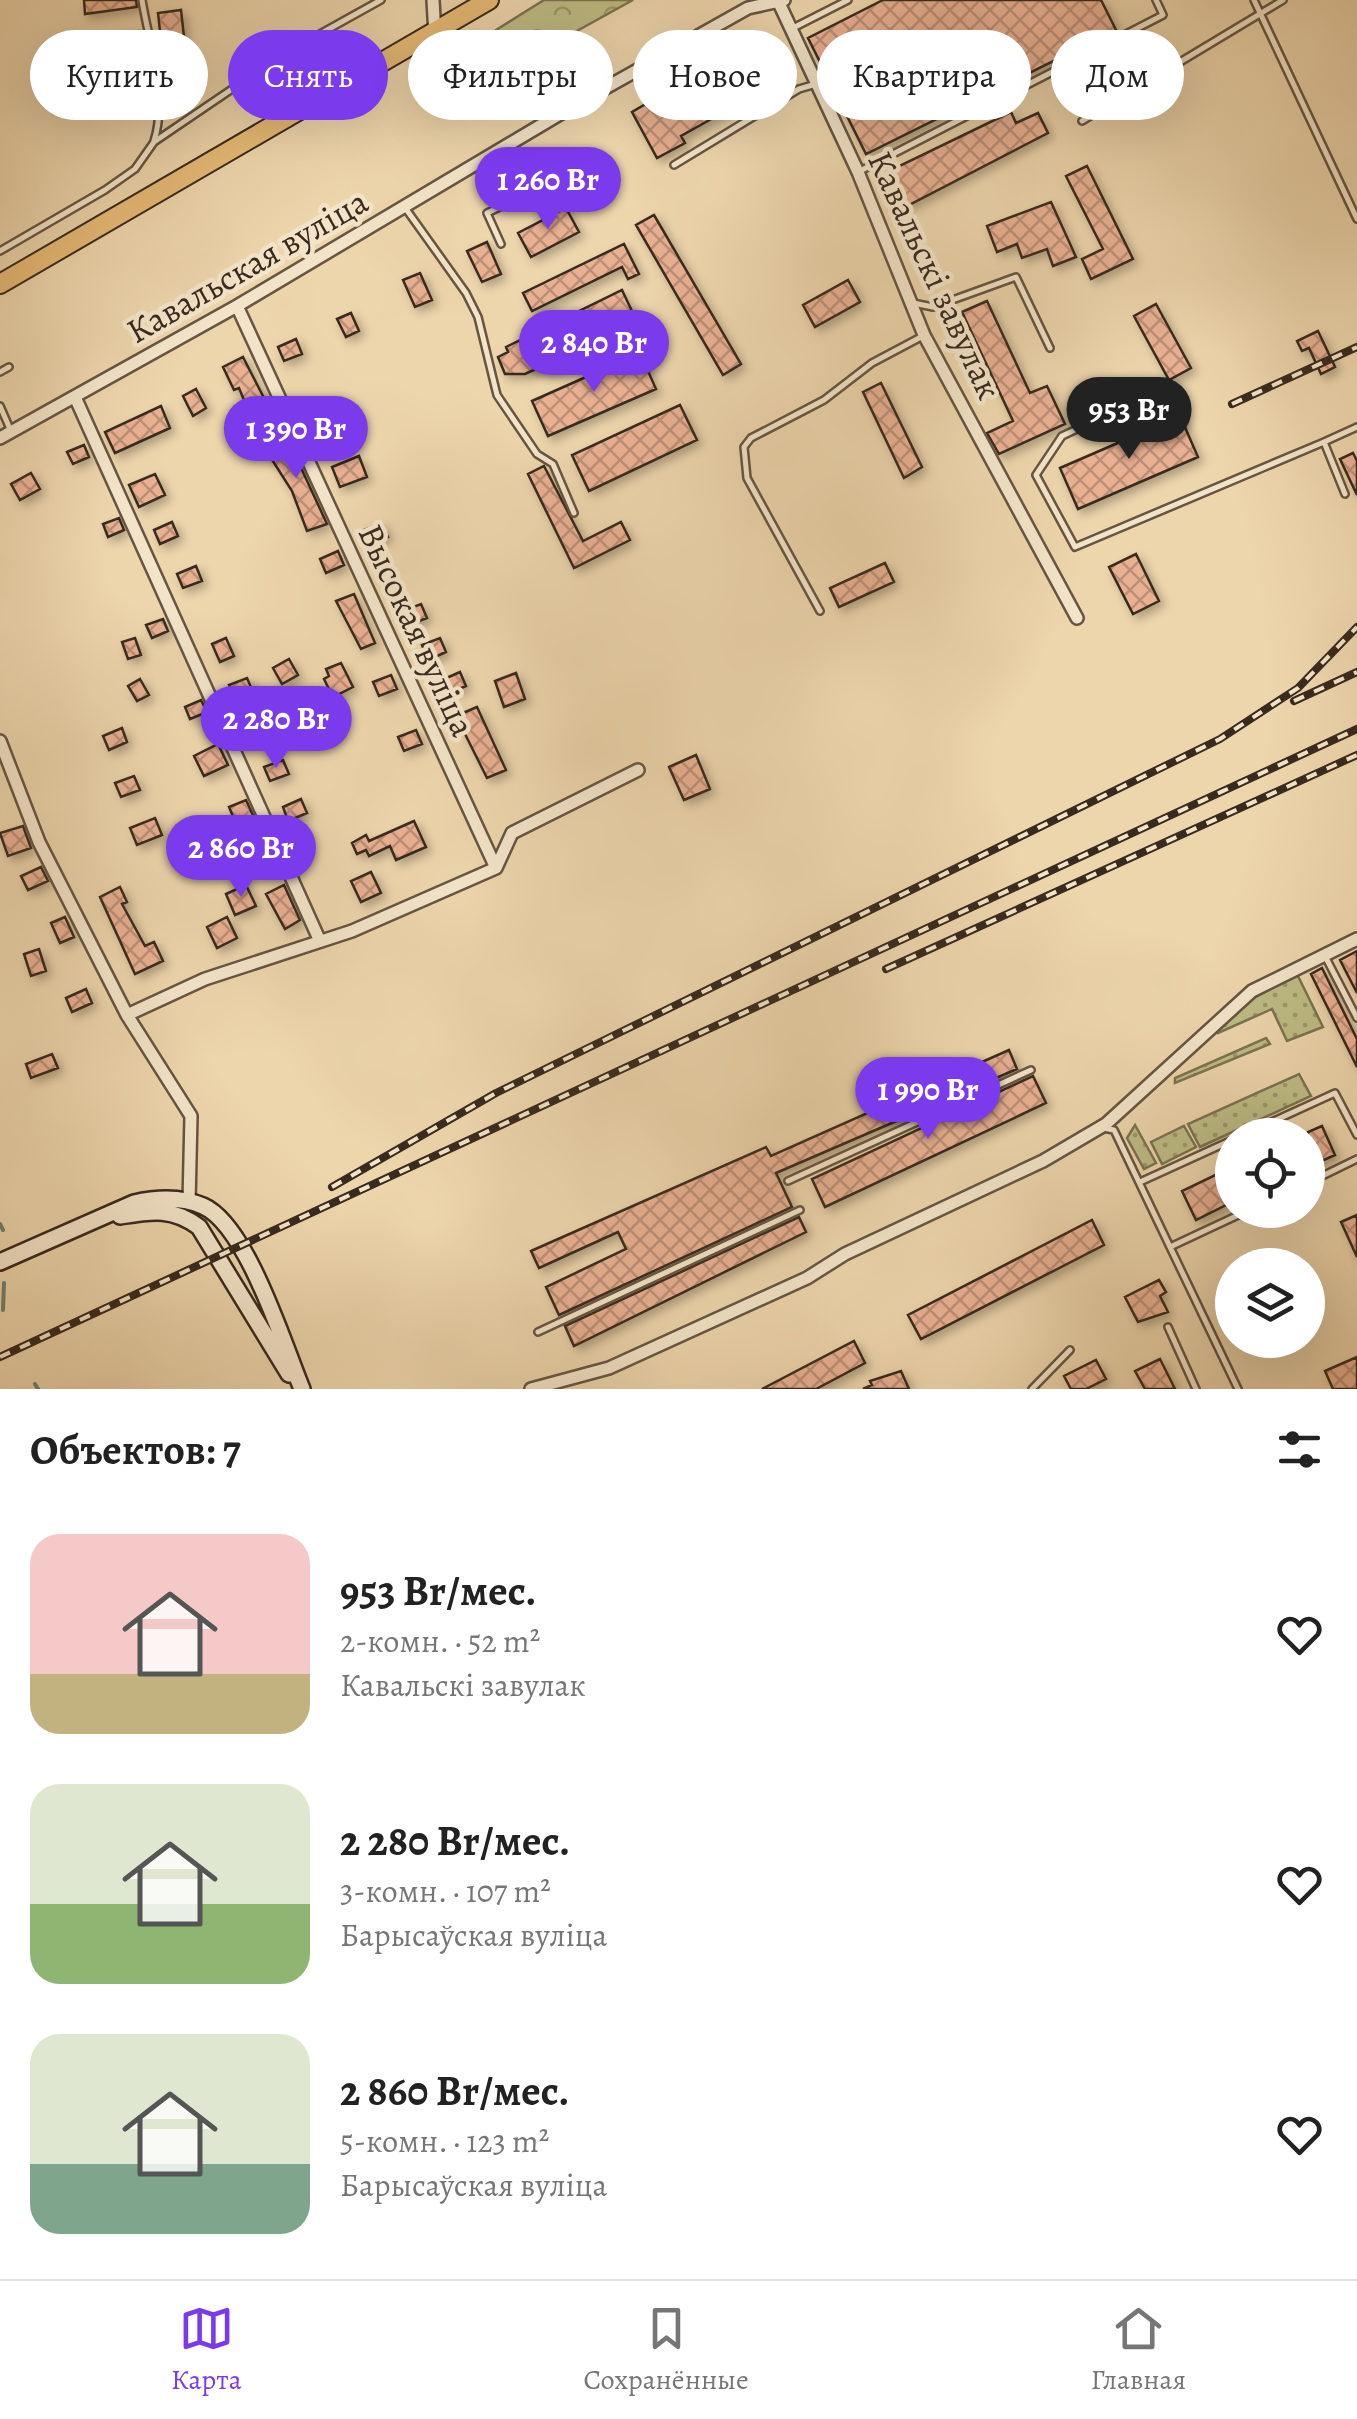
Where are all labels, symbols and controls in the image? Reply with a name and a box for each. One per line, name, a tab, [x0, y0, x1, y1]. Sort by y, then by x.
chip: Купить	[30, 30, 208, 120]
chip: Снять	[228, 30, 388, 120]
chip: Фильтры	[408, 30, 613, 120]
chip: Новое	[633, 30, 797, 120]
chip: Квартира	[817, 30, 1031, 120]
chip: Дом	[1051, 30, 1184, 120]
street label: Кавальскі завулак	[856, 143, 1014, 407]
pin: 1 260 Br	[445, 147, 651, 232]
text: 1 260 Br	[497, 157, 599, 201]
street label: Кавальская вуліца	[117, 177, 377, 355]
pin: 2 840 Br	[491, 310, 697, 395]
text: 2 840 Br	[541, 320, 647, 364]
pin: 953 Br	[1048, 377, 1210, 462]
text: 953 Br	[1089, 387, 1169, 431]
pin: 1 390 Br	[193, 396, 399, 481]
text: 1 390 Br	[246, 406, 346, 450]
street label: Высокая вуліца	[347, 516, 487, 744]
pin: 2 280 Br	[173, 686, 379, 771]
text: 2 280 Br	[223, 696, 329, 740]
pin: 2 860 Br	[138, 815, 344, 900]
text: 2 860 Br	[188, 825, 294, 869]
pin: 1 990 Br	[825, 1057, 1031, 1142]
text: 1 990 Br	[877, 1067, 979, 1111]
map controls	[1215, 1118, 1325, 1358]
button: locate	[1215, 1118, 1325, 1228]
button: layers	[1215, 1248, 1325, 1358]
text: Объектов: 7	[30, 1421, 241, 1478]
icon: filters	[1272, 1422, 1327, 1477]
text: 953 Br/мес.	[340, 1562, 537, 1619]
icon: home	[110, 1574, 230, 1694]
icon: heart	[1272, 1607, 1327, 1662]
text: 2-комн. · 52 m²	[340, 1619, 540, 1663]
text: Кавальскі завулак	[340, 1663, 586, 1707]
text: 2 280 Br/мес.	[340, 1812, 570, 1869]
icon: home	[110, 1824, 230, 1944]
icon: heart	[1272, 1857, 1327, 1912]
text: 3-комн. · 107 m²	[340, 1869, 551, 1913]
text: Барысаўская вуліца	[340, 1913, 607, 1957]
text: 2 860 Br/мес.	[340, 2062, 570, 2119]
icon: home	[110, 2074, 230, 2194]
icon: heart	[1272, 2107, 1327, 2162]
text: 5-комн. · 123 m²	[340, 2119, 549, 2163]
text: Барысаўская вуліца	[340, 2163, 607, 2207]
tab: Карта	[171, 2301, 242, 2399]
tab: Сохранённые	[584, 2301, 749, 2399]
tab: Главная	[1091, 2301, 1186, 2399]

